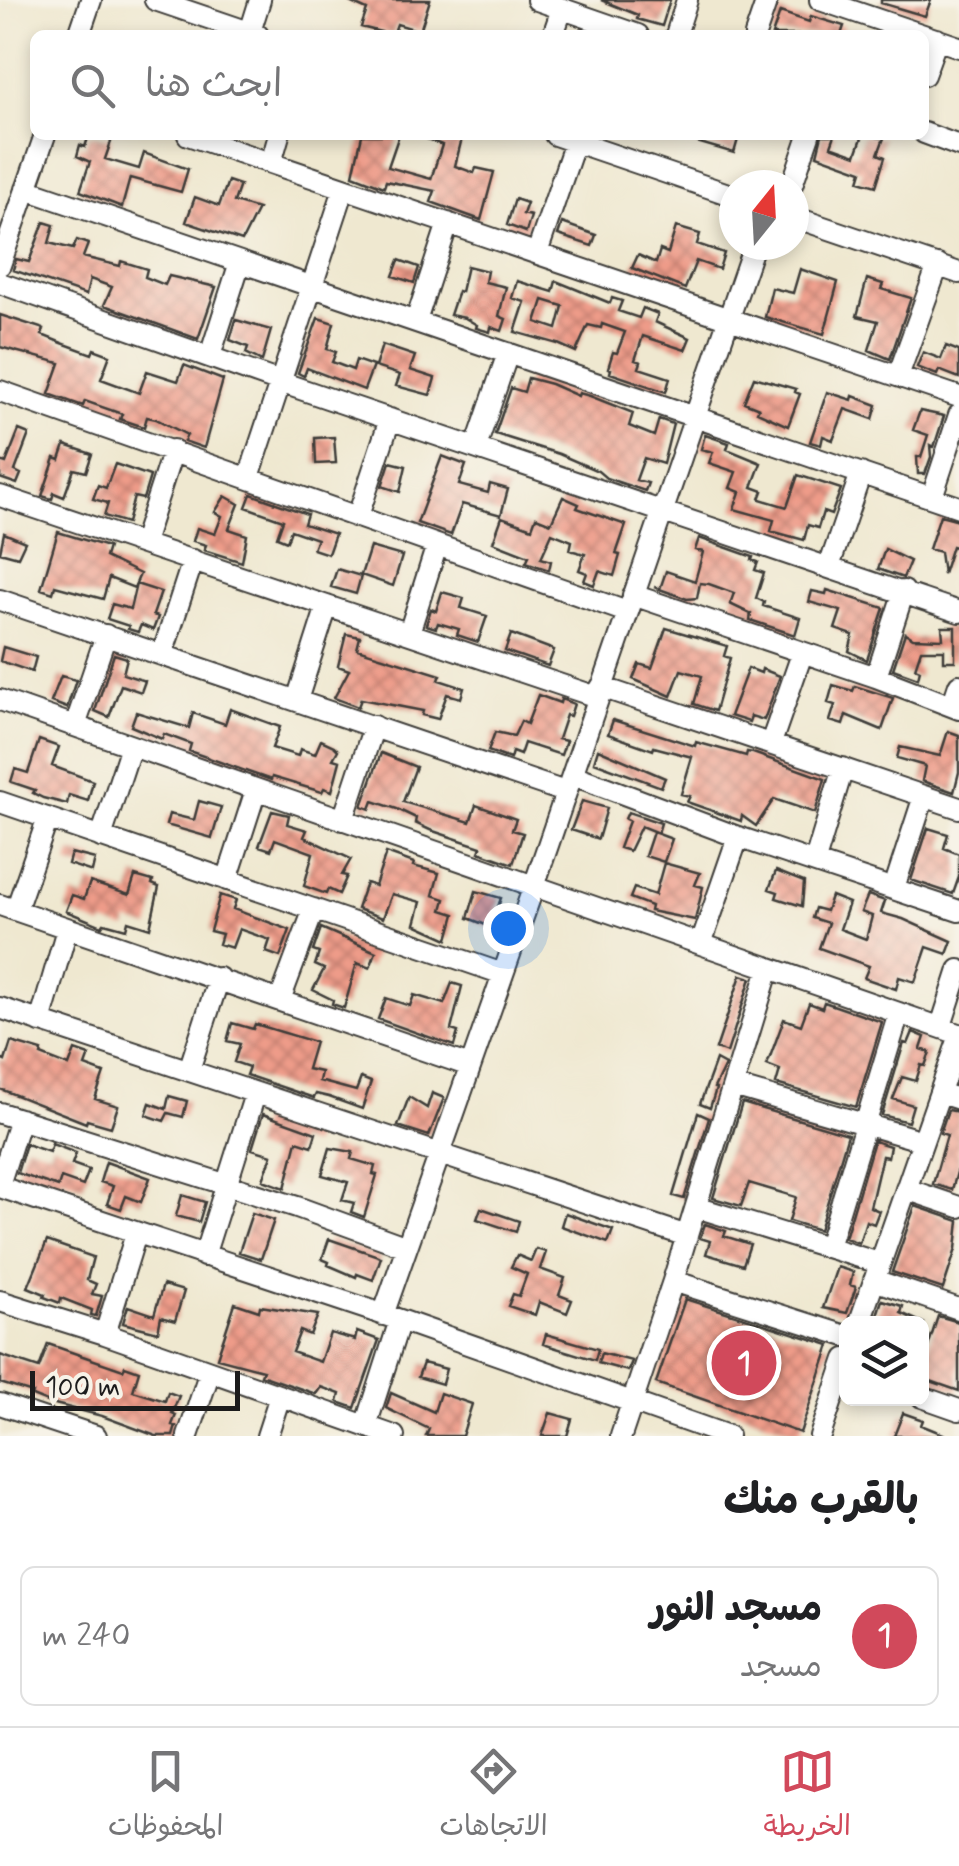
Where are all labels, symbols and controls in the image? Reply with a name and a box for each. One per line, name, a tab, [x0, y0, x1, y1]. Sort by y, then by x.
search box	[30, 30, 929, 140]
icon: search	[65, 58, 120, 113]
text: ابحث هنا	[145, 61, 282, 110]
north arrow	[719, 170, 809, 260]
your location	[483, 903, 534, 954]
map controls	[839, 1316, 929, 1406]
button: layers	[839, 1316, 929, 1406]
pin: 1	[712, 1326, 776, 1400]
scale bar	[30, 1366, 240, 1410]
text: 100 m	[45, 1370, 120, 1407]
text: بالقرب منك	[723, 1474, 919, 1529]
text: مسجد النور	[651, 1585, 822, 1634]
text: 240 m	[42, 1615, 130, 1657]
text: 1	[877, 1615, 892, 1657]
text: مسجد	[740, 1646, 822, 1688]
tab: المحفوظات	[108, 1744, 223, 1850]
tab: الاتجاهات	[439, 1744, 548, 1850]
tab: الخريطة	[764, 1744, 851, 1850]

